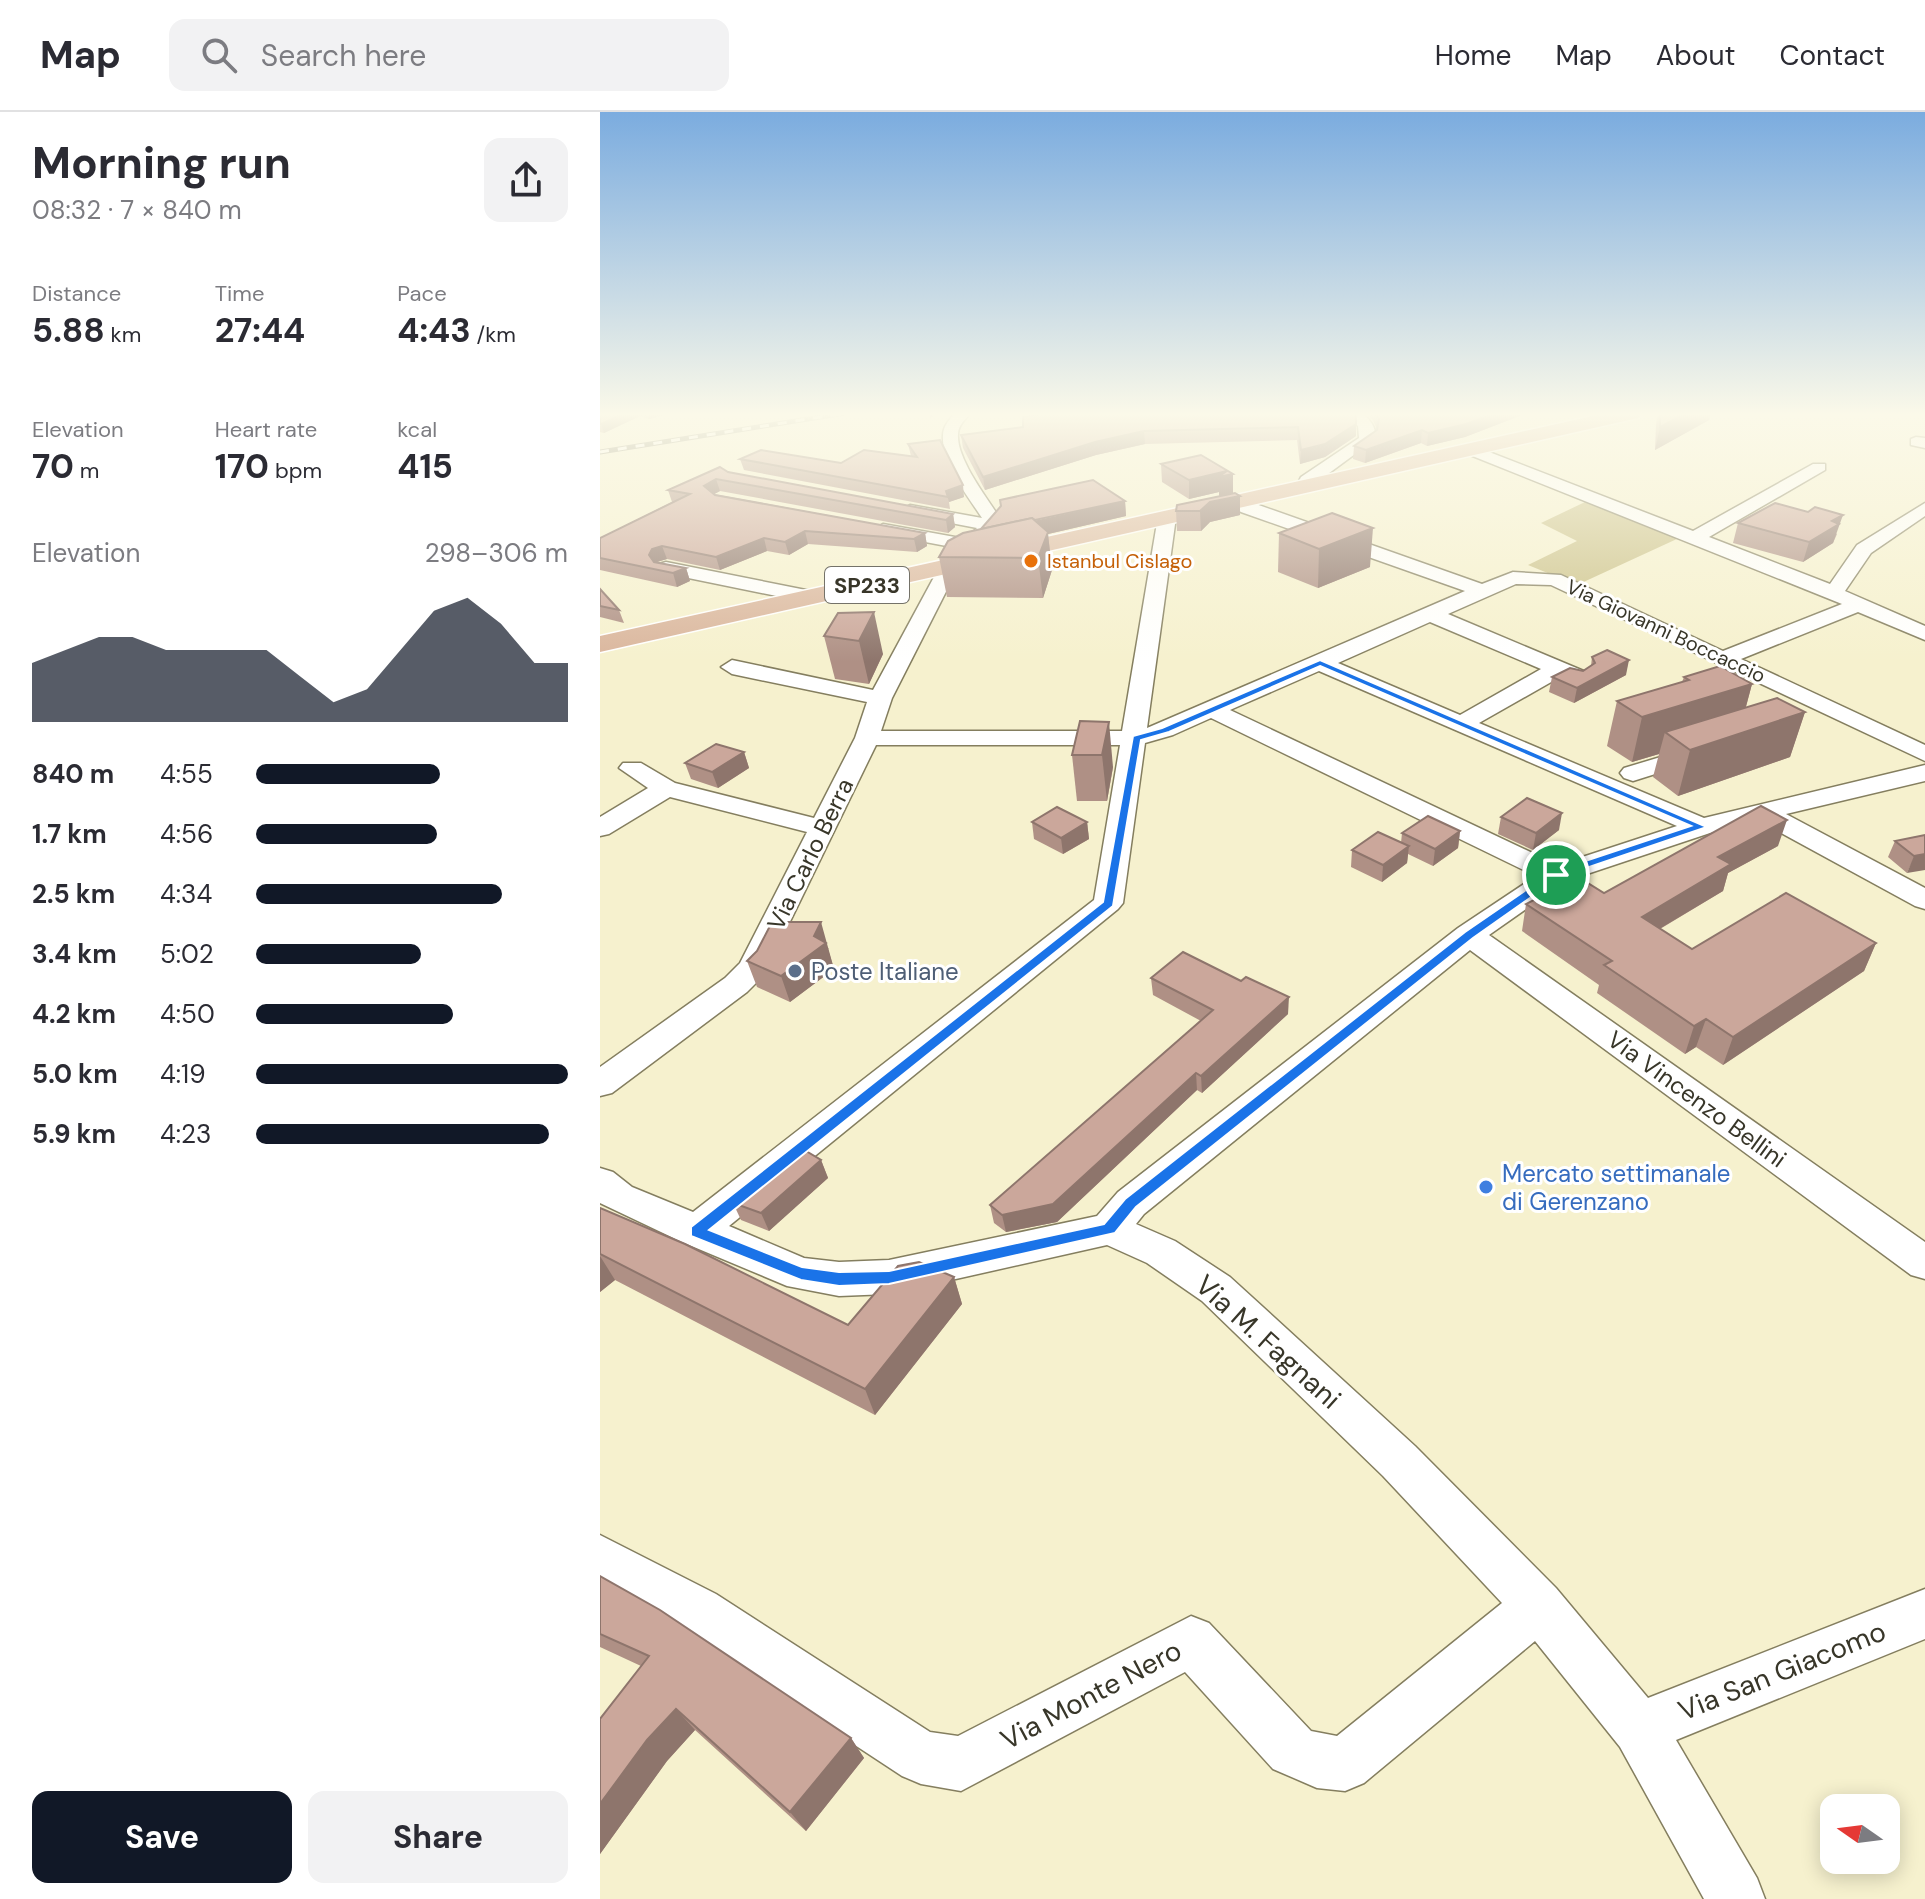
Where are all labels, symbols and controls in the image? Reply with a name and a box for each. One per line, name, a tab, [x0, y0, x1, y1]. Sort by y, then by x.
search box	[169, 19, 729, 91]
text: Map	[40, 30, 121, 80]
icon: search	[197, 33, 241, 77]
text: Search here	[261, 36, 426, 75]
text: Home	[1435, 37, 1511, 74]
text: Map	[1555, 37, 1612, 74]
text: About	[1656, 37, 1735, 74]
text: Contact	[1779, 37, 1885, 74]
text: Morning run	[32, 134, 291, 192]
button: share	[484, 138, 568, 222]
text: 08:32 · 7 × 840 m	[32, 193, 242, 227]
text: Distance	[32, 279, 121, 308]
text: Time	[215, 279, 264, 308]
text: Pace	[397, 279, 447, 308]
text: 5.88	[32, 308, 105, 353]
text: 27:44	[215, 308, 305, 353]
text: 4:43	[397, 308, 471, 353]
text: km	[105, 320, 141, 349]
text: /km	[471, 320, 516, 349]
text: Elevation	[32, 415, 124, 444]
text: Heart rate	[215, 415, 317, 444]
text: kcal	[397, 415, 437, 444]
text: 70	[32, 444, 74, 489]
text: 170	[215, 444, 269, 489]
text: 415	[397, 444, 453, 489]
text: m	[74, 456, 99, 485]
text: bpm	[269, 456, 322, 485]
text: Elevation	[32, 536, 140, 570]
text: 298–306 m	[425, 536, 568, 570]
place label: Istanbul Cislago	[1047, 548, 1192, 574]
marker: Istanbul Cislago	[1022, 552, 1040, 570]
road number: SP233	[825, 567, 909, 603]
street label: Via Giovanni Boccaccio	[1562, 573, 1770, 689]
text: 840 m	[32, 757, 114, 791]
text: 4:55	[160, 757, 213, 791]
street label: Via Carlo Berra	[760, 773, 860, 935]
text: 1.7 km	[32, 817, 107, 851]
text: 4:56	[160, 817, 213, 851]
pin	[1522, 841, 1590, 909]
icon: arrive	[1534, 853, 1578, 897]
text: 2.5 km	[32, 877, 115, 911]
text: 4:34	[160, 877, 212, 911]
text: 3.4 km	[32, 937, 117, 971]
text: 5:02	[160, 937, 214, 971]
place label: Poste Italiane	[811, 956, 959, 987]
marker: Poste Italiane	[786, 962, 804, 980]
text: 4.2 km	[32, 997, 116, 1031]
text: 4:50	[160, 997, 215, 1031]
street label: Via Vincenzo Bellini	[1601, 1024, 1793, 1174]
text: 5.0 km	[32, 1057, 118, 1091]
text: 4:19	[160, 1057, 205, 1091]
text: 5.9 km	[32, 1117, 116, 1151]
text: 4:23	[160, 1117, 211, 1151]
place label: Mercato settimanale di Gerenzano	[1502, 1158, 1730, 1217]
marker: Mercato settimanale di Gerenzano	[1477, 1178, 1495, 1196]
street label: Via M. Fagnani	[1187, 1267, 1349, 1417]
street label: Via San Giacomo	[1673, 1613, 1891, 1729]
street label: Via Monte Nero	[994, 1632, 1188, 1758]
button: Save	[32, 1791, 292, 1883]
button: Share	[308, 1791, 568, 1883]
north arrow	[1820, 1794, 1900, 1874]
map controls	[1820, 1794, 1900, 1874]

